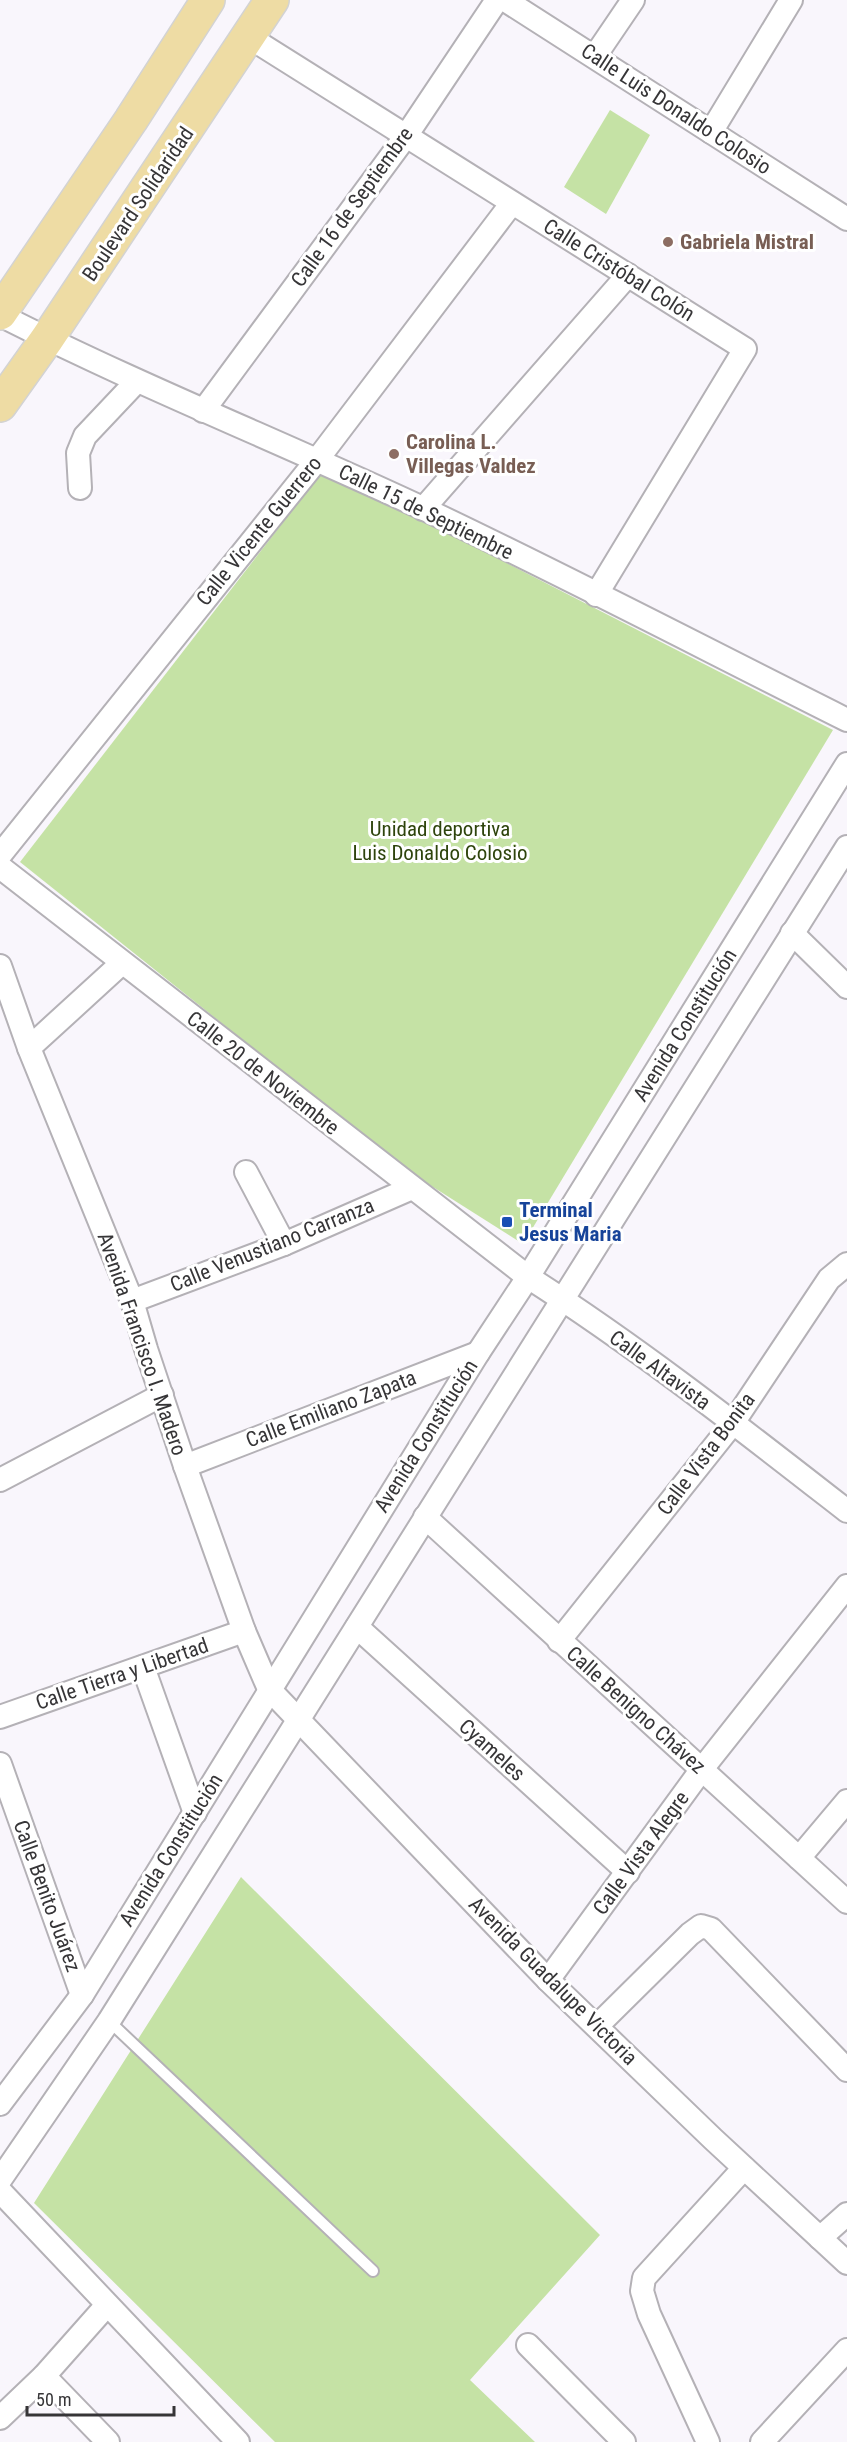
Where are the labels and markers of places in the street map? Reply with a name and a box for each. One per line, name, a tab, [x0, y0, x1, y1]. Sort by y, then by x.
place label: Gabriela Mistral	[680, 230, 814, 254]
marker: Gabriela Mistral	[661, 235, 675, 249]
place label: Carolina L. Villegas Valdez	[406, 430, 536, 478]
marker: Carolina L. Villegas Valdez	[387, 447, 401, 461]
place label: Terminal Jesus Maria	[519, 1198, 622, 1246]
marker: Terminal Jesus Maria	[500, 1215, 514, 1229]

